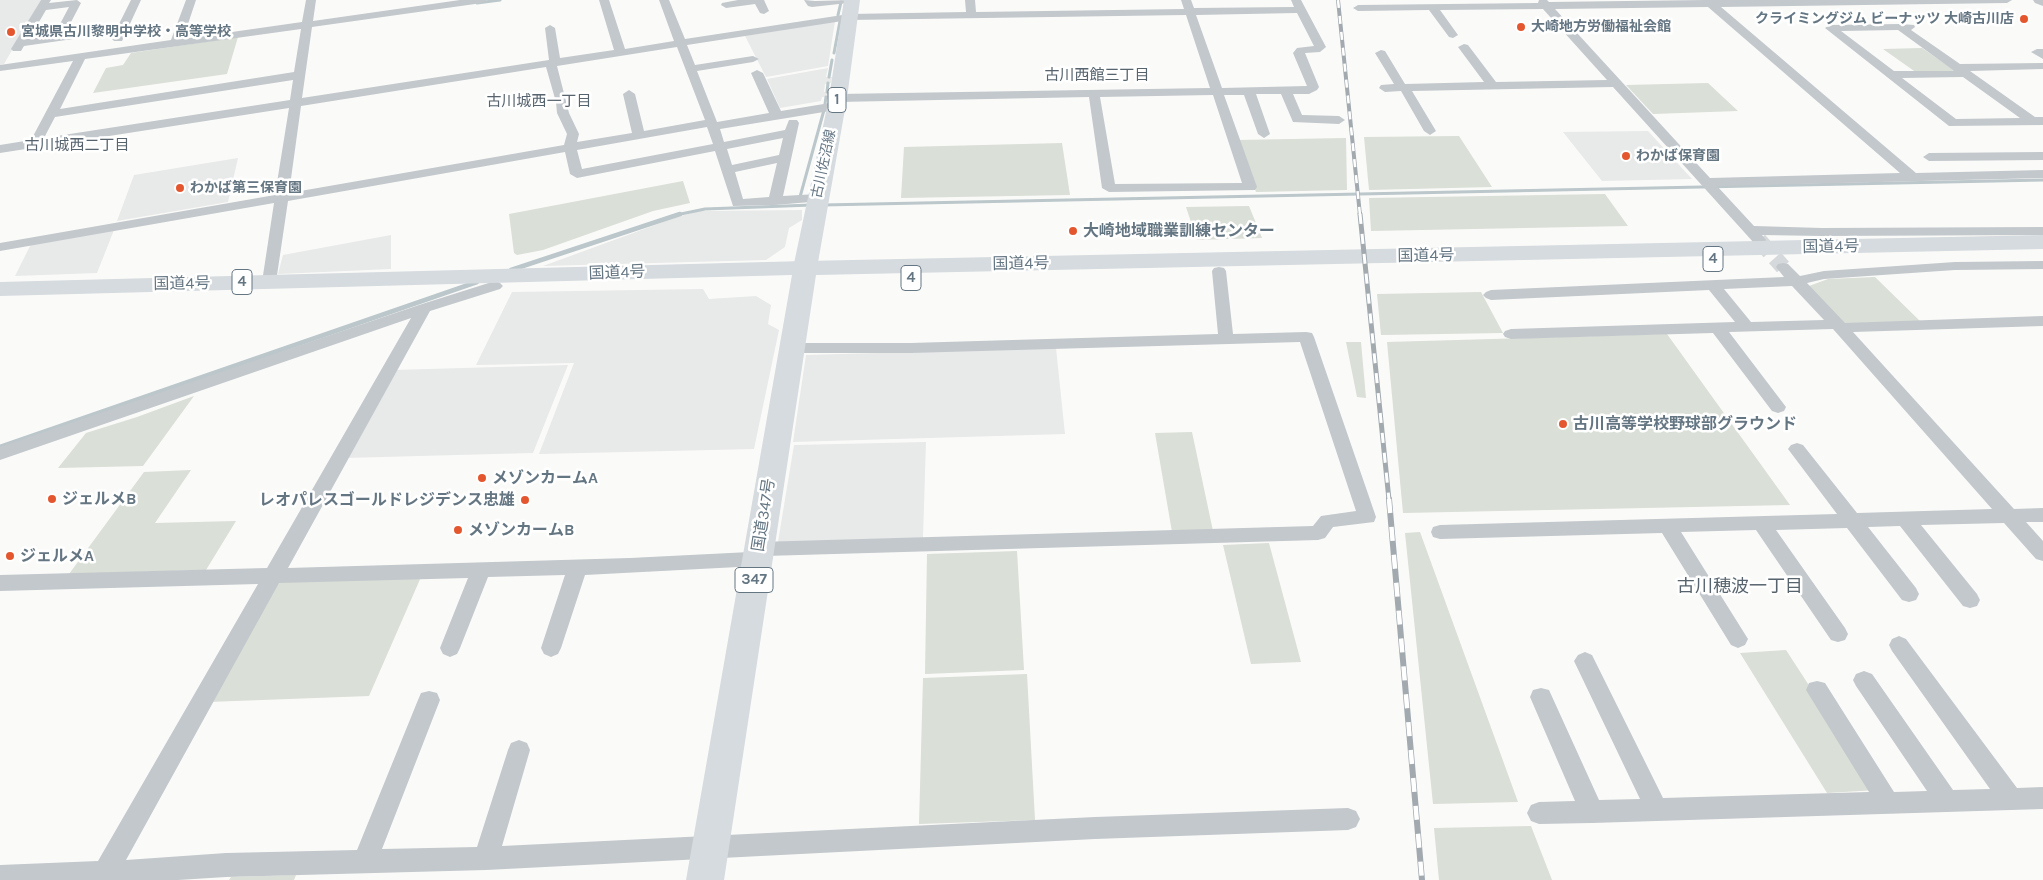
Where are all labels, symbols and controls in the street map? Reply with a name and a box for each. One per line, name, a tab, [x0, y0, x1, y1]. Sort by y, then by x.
place label: クライミングジム ビーナッツ 大崎古川店	[1755, 11, 2014, 27]
marker: クライミングジム ビーナッツ 大崎古川店	[2018, 13, 2030, 25]
place label: 大崎地方労働福祉会館	[1531, 19, 1671, 35]
marker: 大崎地方労働福祉会館	[1515, 21, 1527, 33]
place label: 宮城県古川黎明中学校・高等学校	[21, 24, 231, 40]
marker: 宮城県古川黎明中学校・高等学校	[5, 26, 17, 38]
district label: 古川西館三丁目	[1045, 67, 1149, 85]
road number: 1	[828, 88, 846, 112]
district label: 古川城西一丁目	[487, 93, 591, 111]
street label: 古川佐沼線	[809, 128, 839, 200]
district label: 古川城西二丁目	[25, 137, 129, 155]
place label: わかば保育園	[1636, 148, 1720, 164]
marker: わかば保育園	[1620, 150, 1632, 162]
place label: わかば第三保育園	[190, 180, 302, 196]
marker: わかば第三保育園	[174, 182, 186, 194]
place label: 大崎地域職業訓練センター	[1083, 221, 1275, 241]
marker: 大崎地域職業訓練センター	[1067, 225, 1079, 237]
street label: 国道4号	[1802, 237, 1860, 257]
street label: 国道4号	[1397, 246, 1455, 266]
road number: 4	[1703, 246, 1723, 272]
street label: 国道4号	[992, 254, 1050, 274]
street label: 国道4号	[588, 262, 646, 284]
road number: 4	[901, 266, 921, 290]
road number: 4	[232, 270, 252, 294]
street label: 国道4号	[153, 274, 211, 294]
place label: 古川高等学校野球部グラウンド	[1573, 414, 1797, 434]
marker: 古川高等学校野球部グラウンド	[1557, 418, 1569, 430]
place label: メゾンカームA	[492, 468, 598, 488]
marker: メゾンカームA	[476, 472, 488, 484]
street label: 国道347号	[749, 477, 779, 553]
place label: ジェルメB	[62, 489, 136, 509]
place label: レオパレスゴールドレジデンス忠雄	[259, 490, 515, 510]
marker: ジェルメB	[46, 493, 58, 505]
marker: レオパレスゴールドレジデンス忠雄	[519, 494, 531, 506]
place label: メゾンカームB	[468, 520, 574, 540]
marker: メゾンカームB	[452, 524, 464, 536]
place label: ジェルメA	[20, 546, 94, 566]
marker: ジェルメA	[4, 550, 16, 562]
road number: 347	[735, 568, 773, 592]
district label: 古川穂波一丁目	[1677, 576, 1803, 598]

